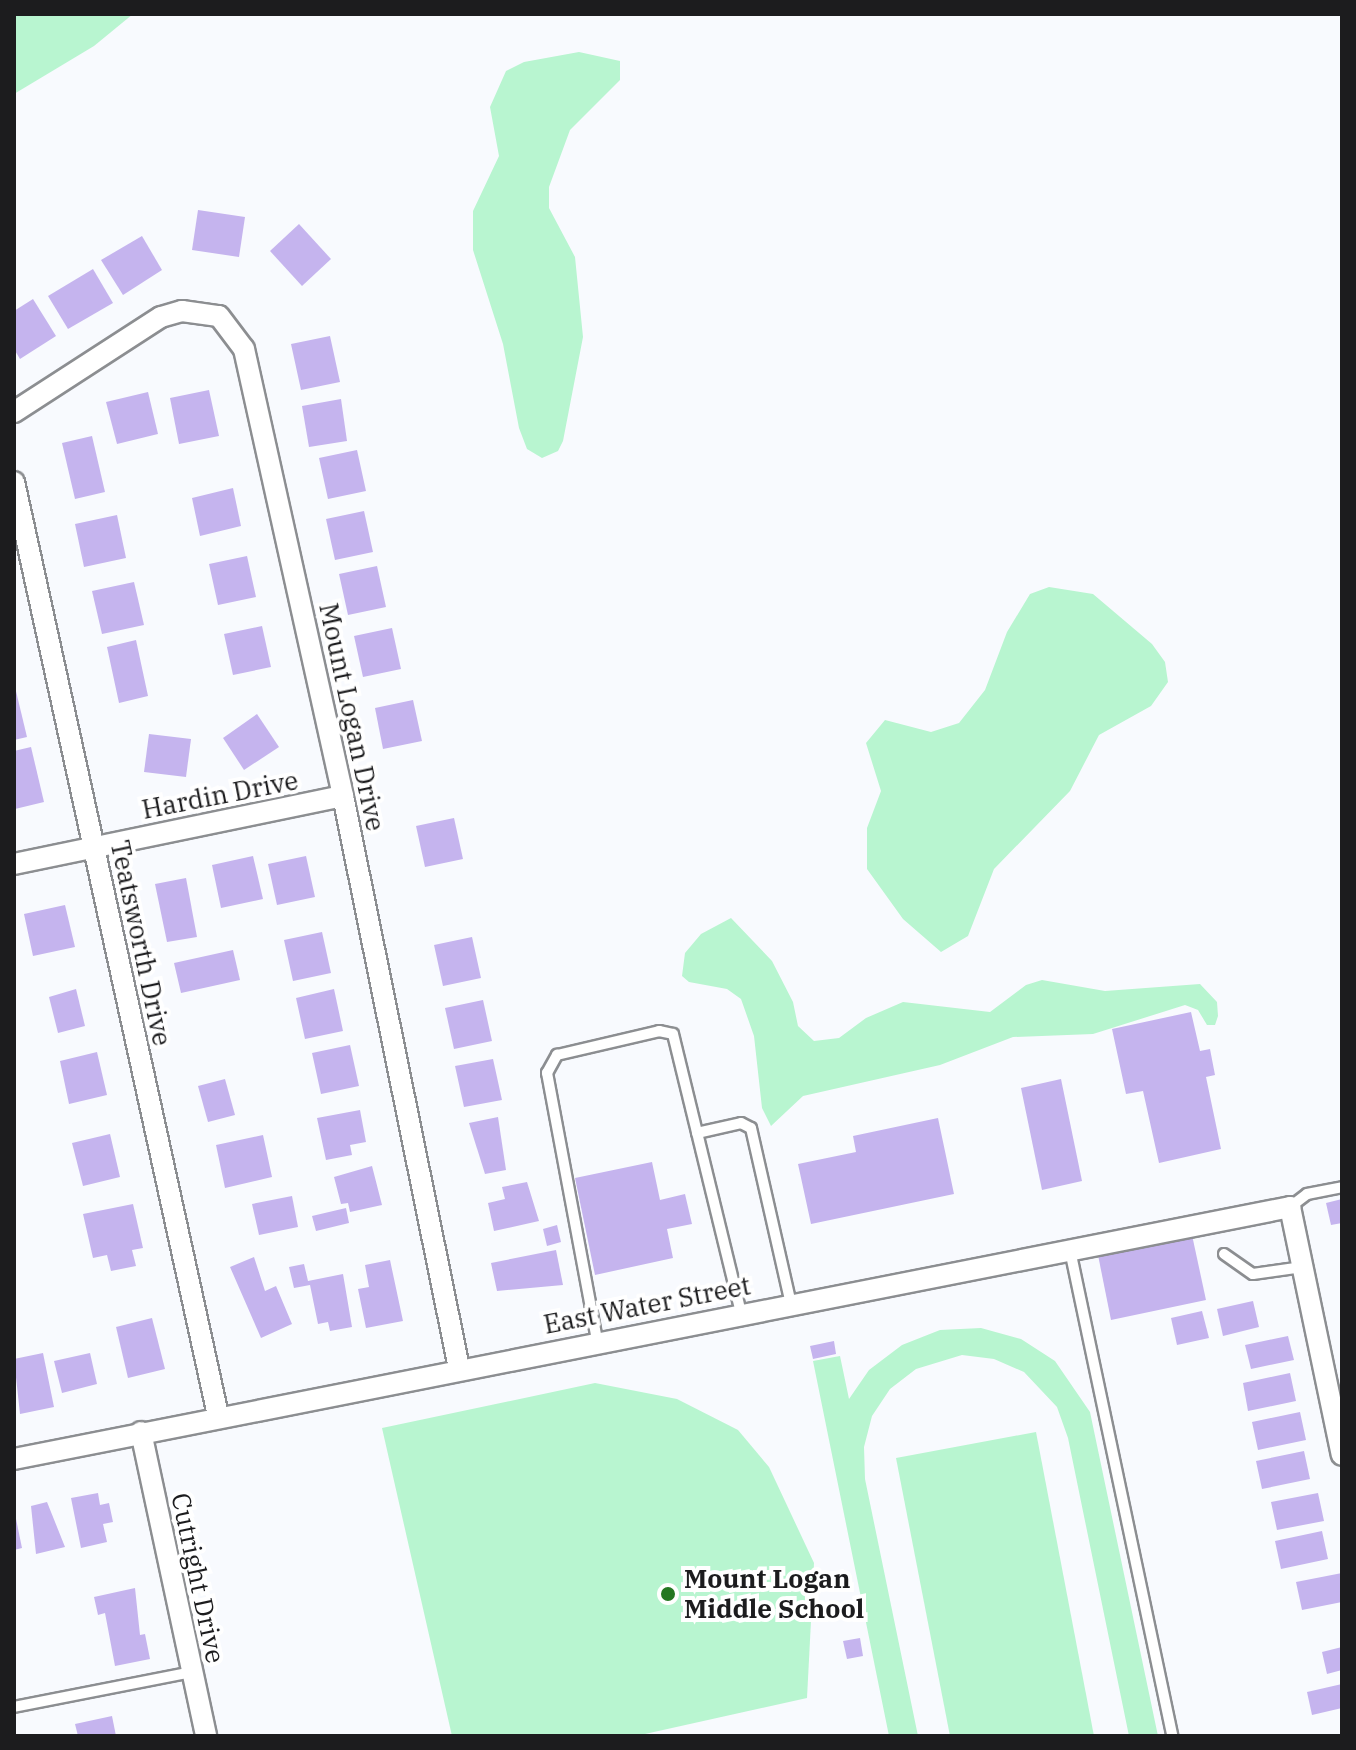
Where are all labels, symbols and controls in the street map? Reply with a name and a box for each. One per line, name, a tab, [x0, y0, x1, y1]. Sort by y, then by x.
street label: Mount Logan Drive	[313, 600, 391, 834]
street label: Hardin Drive	[139, 765, 301, 825]
street label: Teatsworth Drive	[104, 837, 178, 1049]
street label: East Water Street	[541, 1270, 753, 1340]
street label: Cutright Drive	[165, 1490, 231, 1666]
place label: Mount Logan Middle School	[684, 1563, 864, 1624]
marker: Mount Logan Middle School	[659, 1585, 677, 1603]

